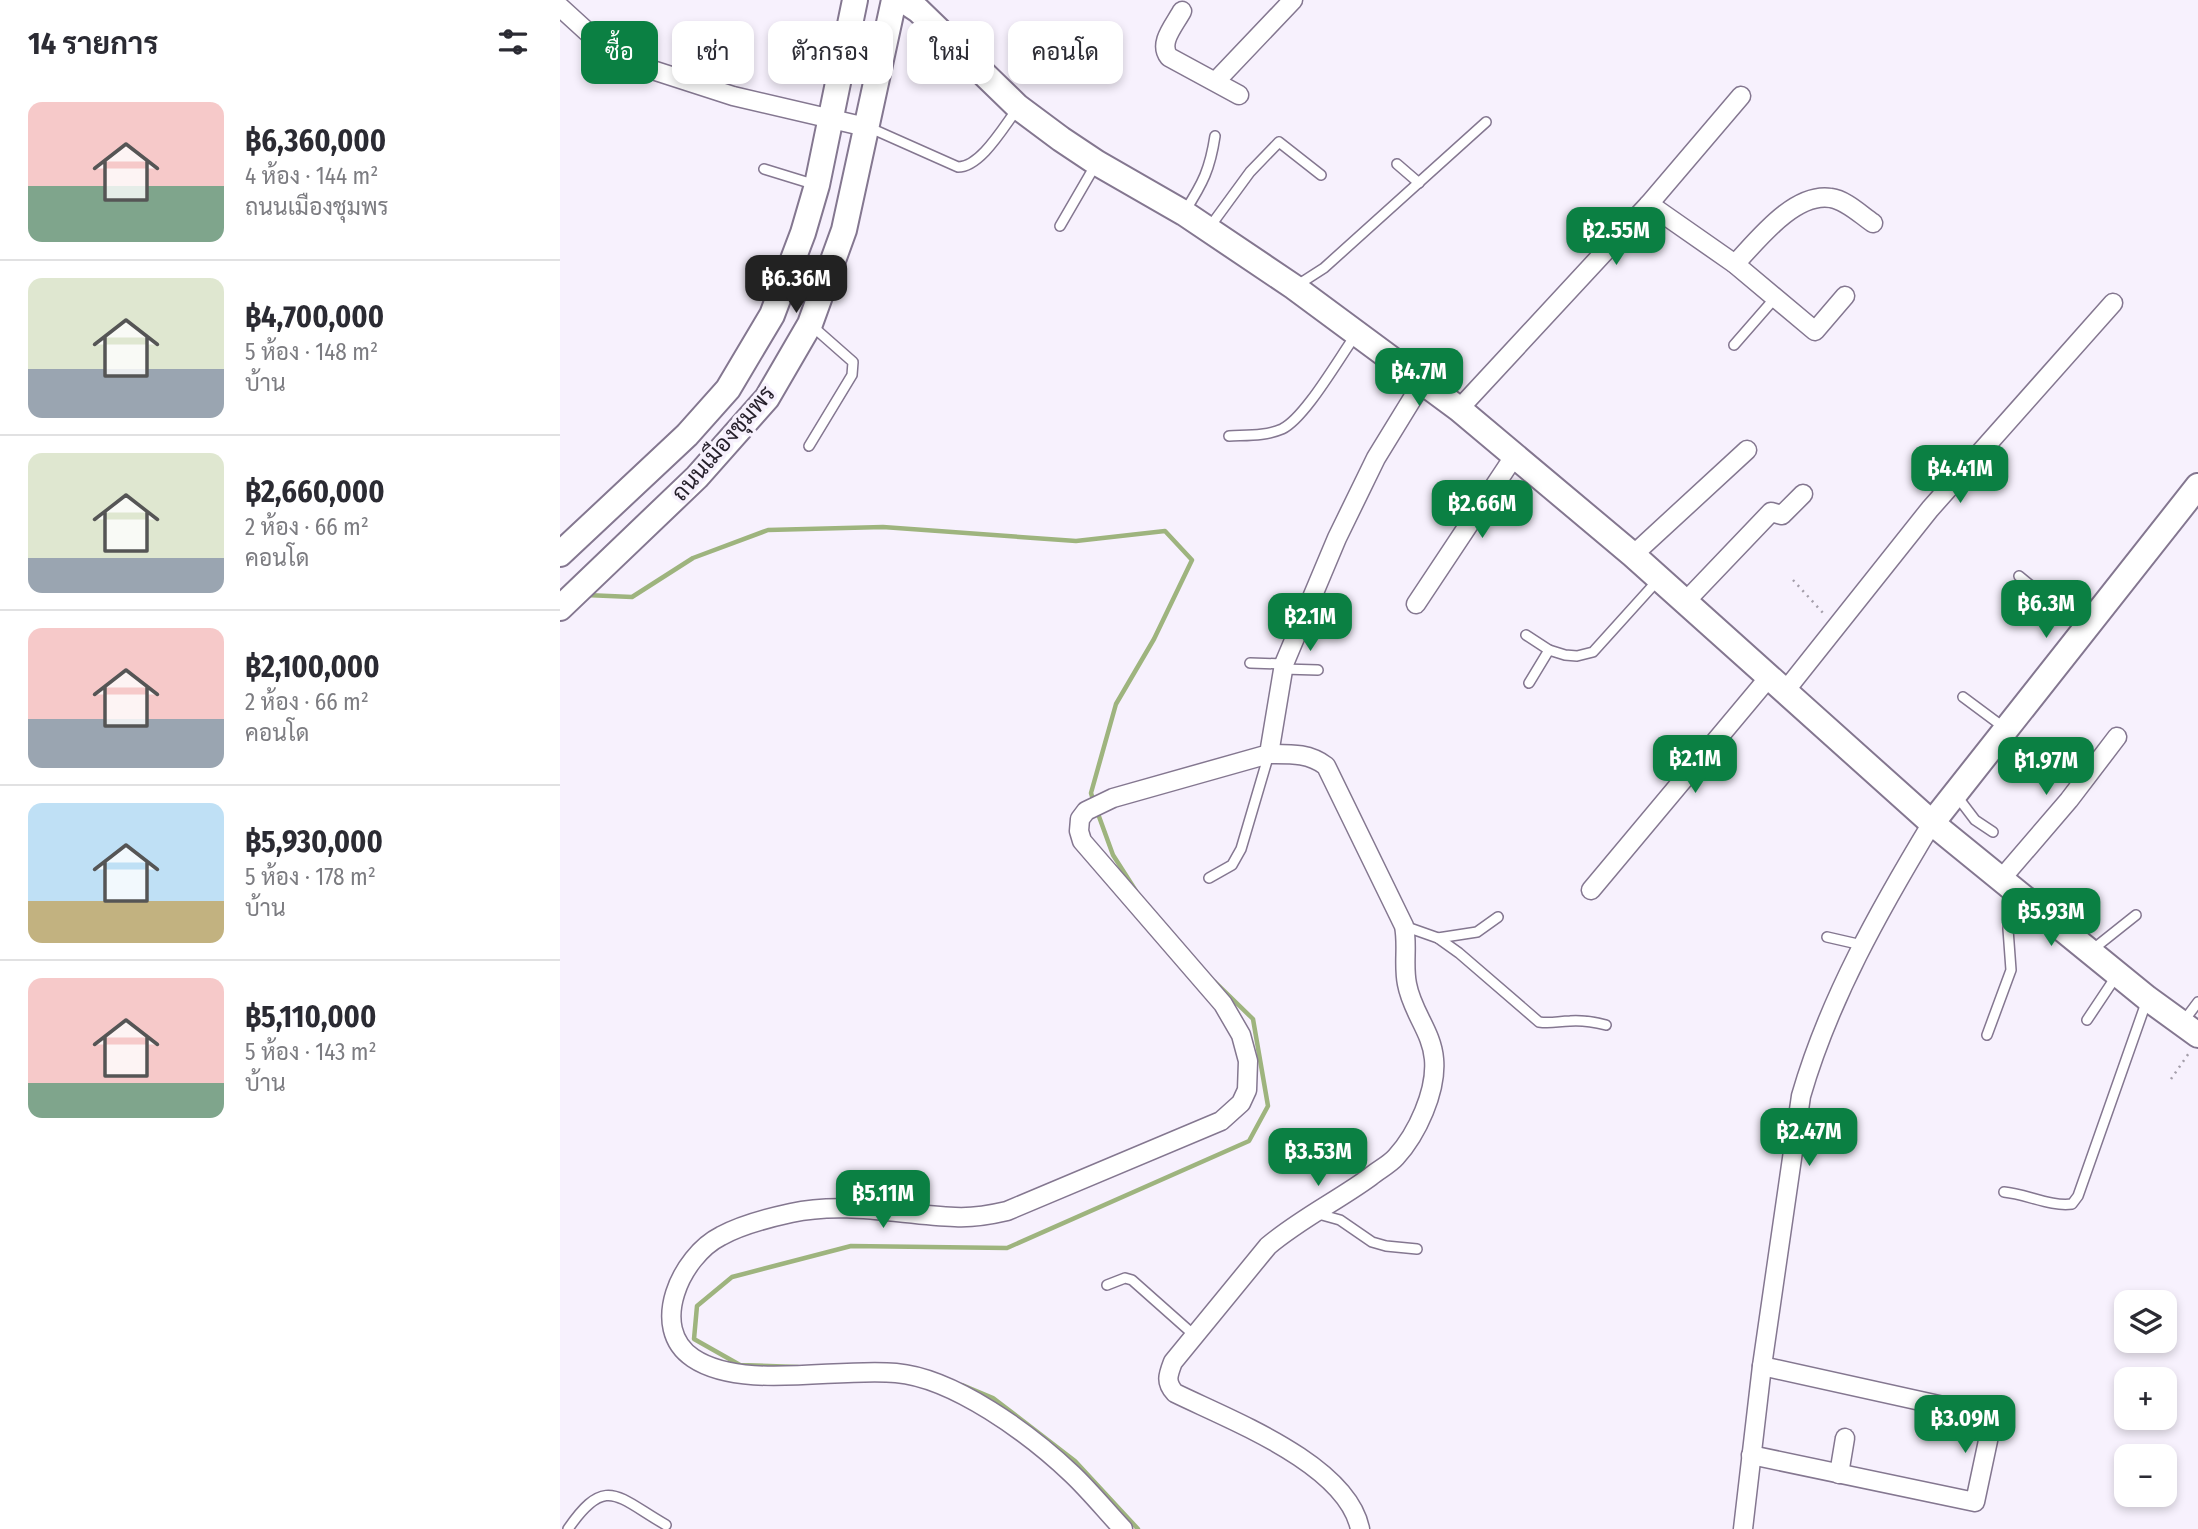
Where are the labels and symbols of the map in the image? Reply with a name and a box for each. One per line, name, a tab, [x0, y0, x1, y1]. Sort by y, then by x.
pin: ฿2.55M	[1559, 208, 1673, 267]
pin: ฿6.36M	[739, 256, 853, 315]
pin: ฿4.7M	[1370, 348, 1468, 408]
street label: ถนนเมืองชุมพร	[665, 379, 782, 508]
pin: ฿4.41M	[1903, 446, 2017, 505]
pin: ฿2.66M	[1425, 480, 1539, 540]
pin: ฿6.3M	[1997, 580, 2095, 640]
pin: ฿2.1M	[1261, 594, 1359, 653]
pin: ฿2.1M	[1646, 736, 1744, 795]
pin: ฿1.97M	[1989, 738, 2103, 797]
pin: ฿5.93M	[1994, 888, 2108, 948]
pin: ฿2.47M	[1752, 1108, 1866, 1168]
pin: ฿3.53M	[1261, 1128, 1375, 1188]
pin: ฿5.11M	[826, 1170, 940, 1230]
pin: ฿3.09M	[1908, 1396, 2022, 1455]

